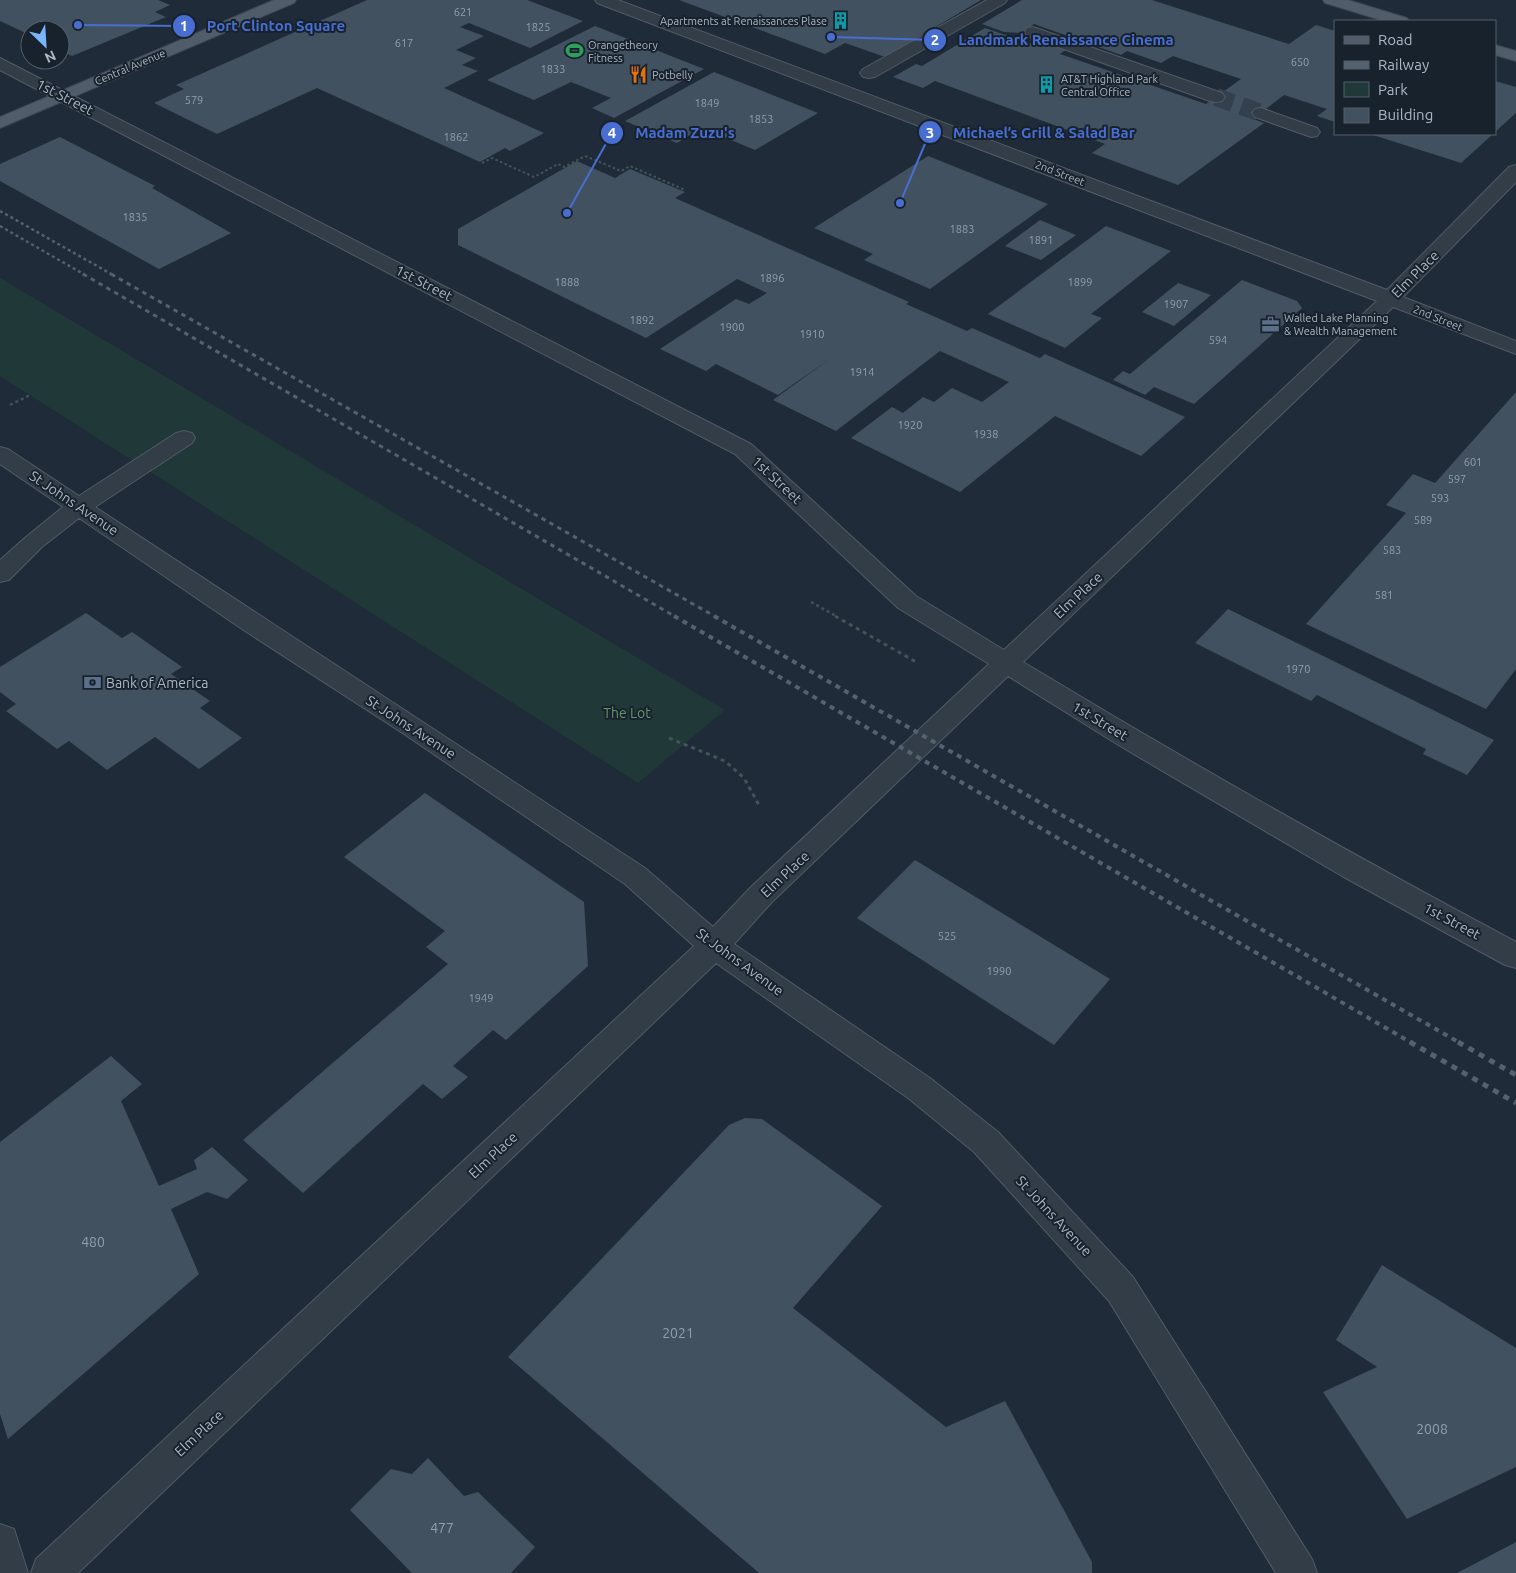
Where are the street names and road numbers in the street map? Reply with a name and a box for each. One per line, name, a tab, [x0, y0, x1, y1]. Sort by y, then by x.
street label: Central Avenue	[93, 47, 167, 87]
street label: 1st Street	[34, 76, 97, 118]
street label: 2nd Street	[1034, 158, 1087, 188]
street label: Elm Place	[1388, 247, 1442, 301]
street label: 1st Street	[393, 262, 456, 304]
street label: 2nd Street	[1412, 303, 1465, 334]
street label: 1st Street	[749, 453, 805, 507]
street label: St Johns Avenue	[27, 467, 121, 539]
street label: Elm Place	[1051, 569, 1105, 621]
street label: St Johns Avenue	[363, 692, 459, 762]
street label: 1st Street	[1069, 698, 1131, 744]
street label: Elm Place	[758, 848, 812, 900]
street label: 1st Street	[1421, 899, 1483, 943]
street label: St Johns Avenue	[693, 925, 787, 999]
street label: Elm Place	[466, 1129, 520, 1181]
street label: St Johns Avenue	[1013, 1173, 1095, 1259]
street label: Elm Place	[172, 1407, 226, 1459]

